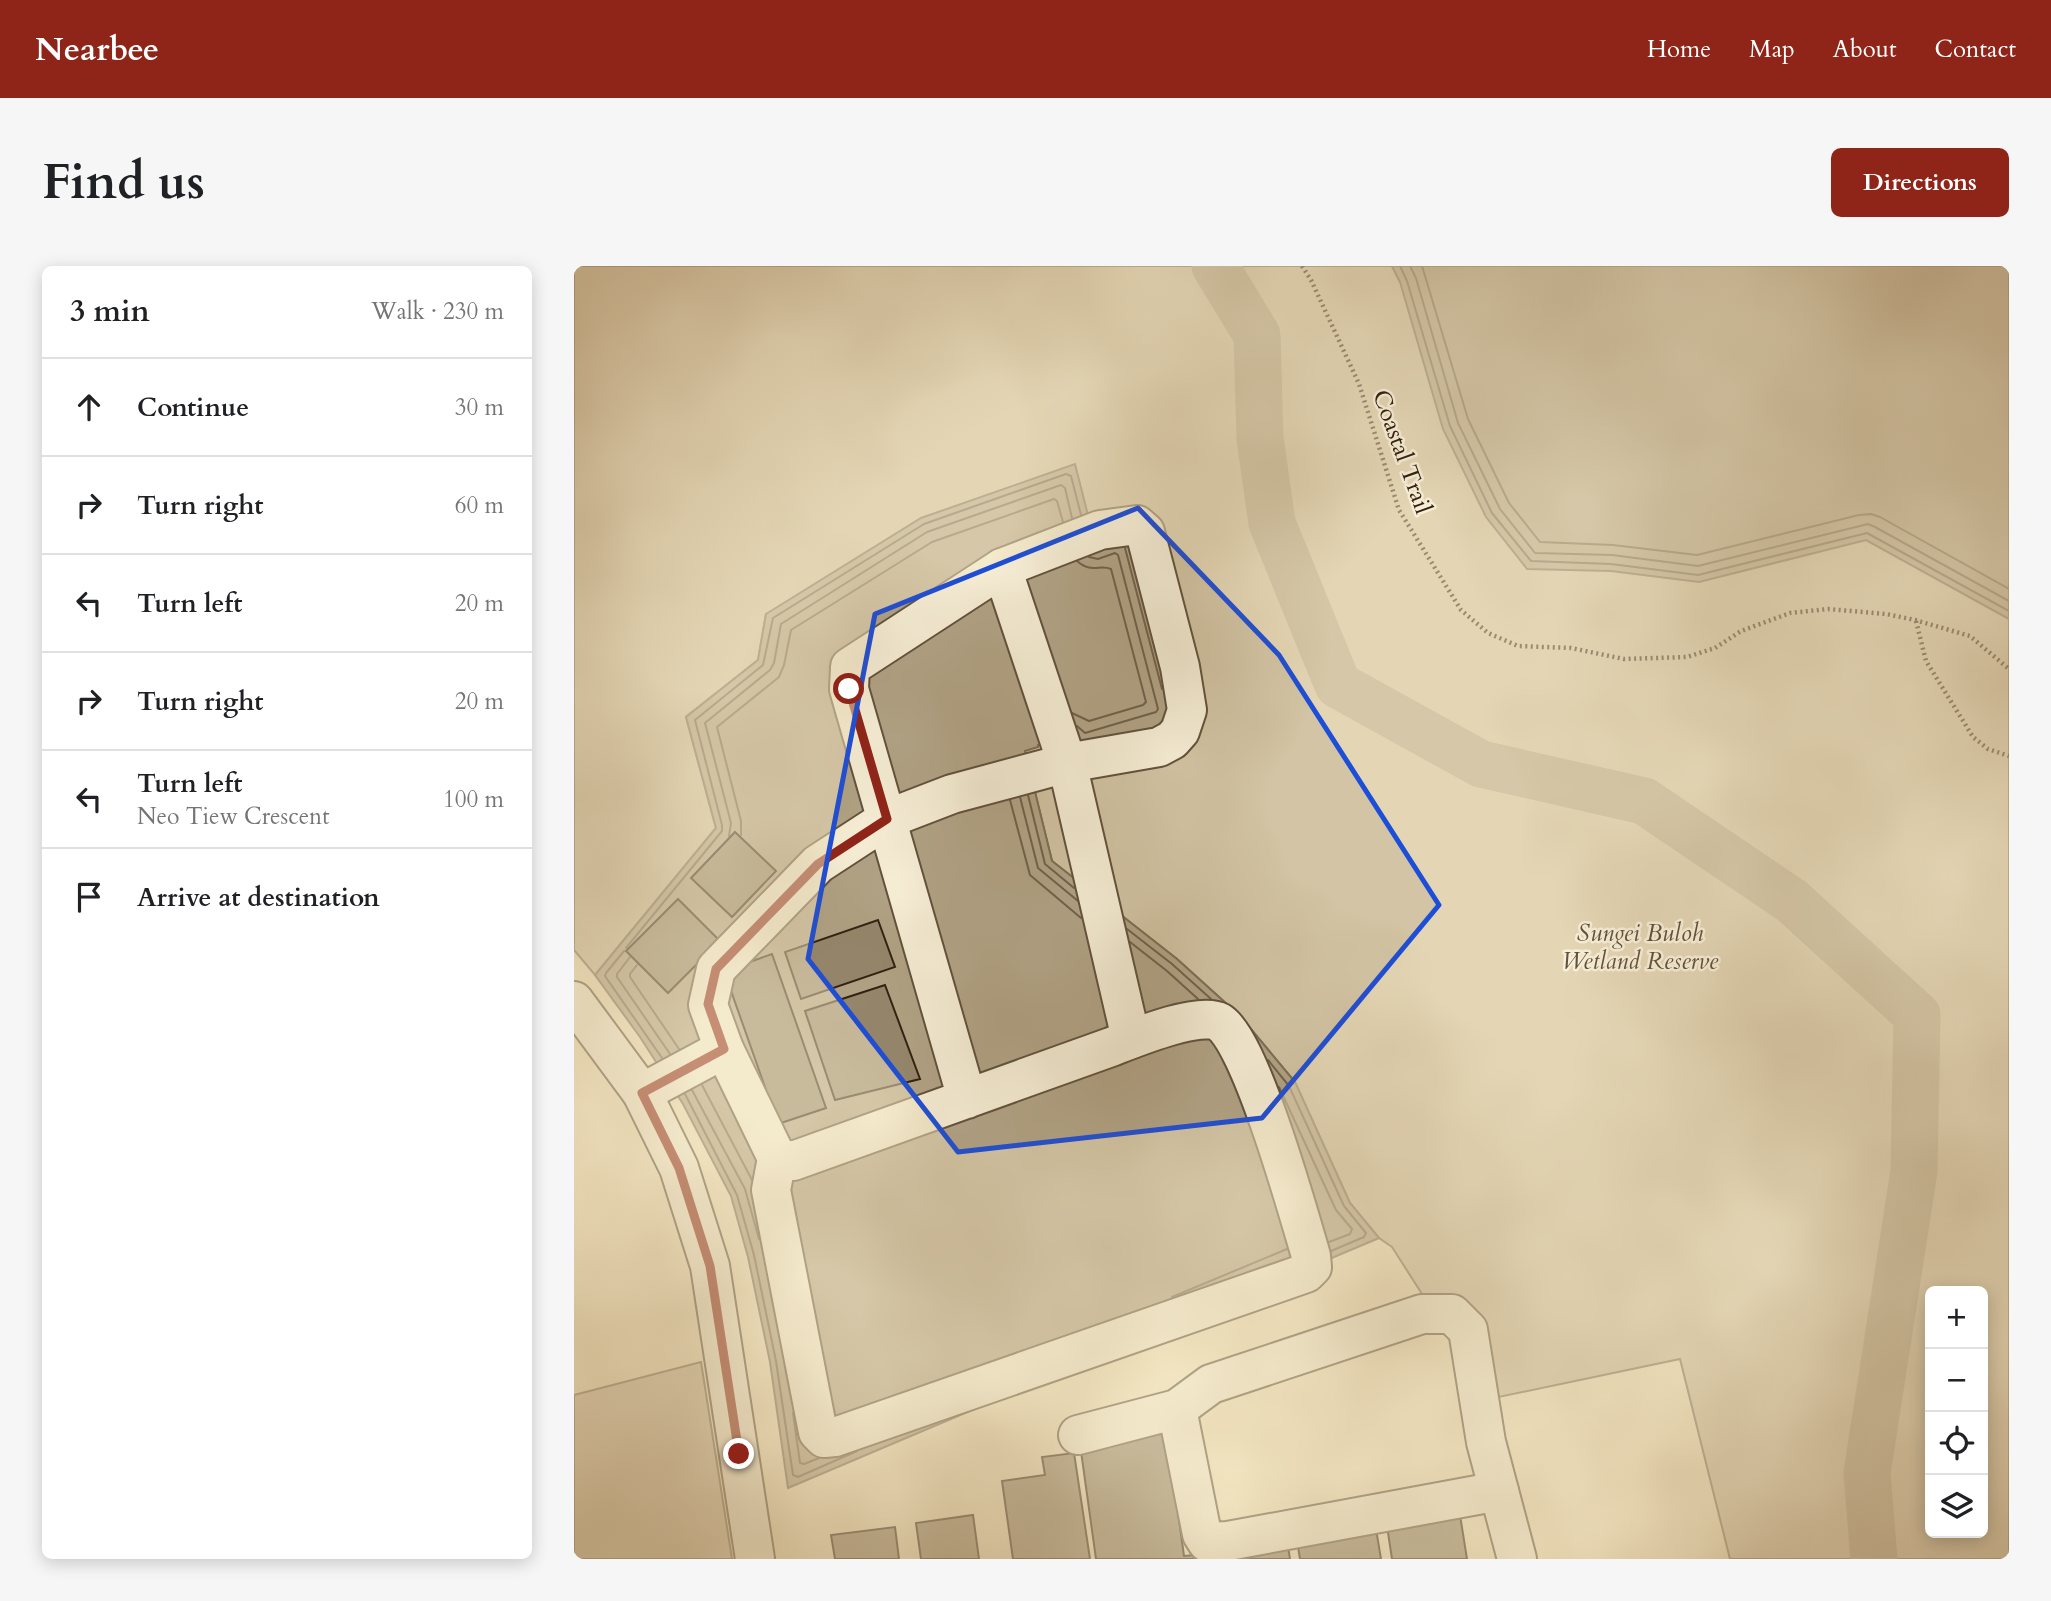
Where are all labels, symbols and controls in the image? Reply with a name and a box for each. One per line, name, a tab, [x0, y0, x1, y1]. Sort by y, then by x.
text: Nearbee	[35, 27, 159, 72]
text: Home	[1647, 33, 1711, 66]
text: Map	[1749, 33, 1795, 66]
text: About	[1833, 33, 1897, 66]
text: Contact	[1935, 33, 2016, 66]
button: Directions	[1831, 148, 2009, 217]
text: Find us	[42, 149, 205, 216]
text: 3 min	[70, 291, 150, 332]
text: Walk · 230 m	[371, 296, 504, 327]
street label: Coastal Trail	[1364, 385, 1440, 519]
icon: ahead	[70, 388, 108, 426]
text: Continue	[137, 390, 249, 425]
text: 30 m	[455, 392, 504, 423]
icon: right	[70, 486, 108, 524]
text: Turn right	[137, 488, 264, 523]
text: 60 m	[455, 490, 504, 521]
icon: left	[70, 584, 108, 622]
text: Turn left	[137, 586, 242, 621]
text: 20 m	[455, 588, 504, 619]
route start	[833, 673, 864, 704]
icon: right	[70, 682, 108, 720]
text: Turn right	[137, 684, 264, 719]
text: 20 m	[455, 686, 504, 717]
text: Turn left	[137, 766, 242, 801]
icon: left	[70, 780, 108, 818]
text: 100 m	[443, 784, 504, 815]
text: Neo Tiew Crescent	[137, 801, 329, 832]
icon: arrive	[70, 878, 108, 916]
text: Arrive at destination	[137, 880, 380, 915]
park label: Sungei Buloh Wetland Reserve	[1562, 917, 1719, 978]
map controls	[1925, 1286, 1988, 1538]
button: +	[1925, 1286, 1988, 1349]
button: −	[1925, 1349, 1988, 1412]
button: locate	[1925, 1412, 1988, 1475]
route end	[723, 1438, 754, 1469]
button: layers	[1925, 1475, 1988, 1538]

